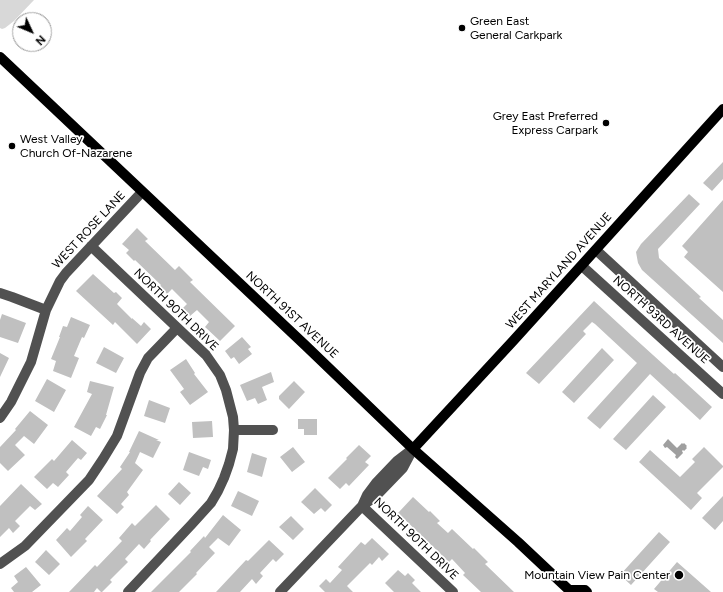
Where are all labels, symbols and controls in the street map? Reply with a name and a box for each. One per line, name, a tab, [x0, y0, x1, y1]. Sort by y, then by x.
north arrow	[12, 12, 52, 52]
place label: Green East General Carkpark	[470, 14, 562, 42]
marker: Green East General Carkpark	[457, 23, 467, 33]
text: N	[33, 32, 48, 48]
place label: Grey East Preferred Express Carpark	[493, 109, 598, 137]
marker: Grey East Preferred Express Carpark	[601, 118, 611, 128]
place label: West Valley Church Of-Nazarene	[20, 132, 132, 160]
marker: West Valley Church Of-Nazarene	[7, 141, 17, 151]
street label: WEST ROSE LANE	[49, 188, 129, 272]
street label: WEST MARYLAND AVENUE	[503, 210, 615, 332]
street label: NORTH 90TH DRIVE	[131, 266, 221, 354]
street label: NORTH 91ST AVENUE	[243, 268, 341, 362]
street label: NORTH 93RD AVENUE	[610, 273, 712, 367]
street label: NORTH 90TH DRIVE	[371, 495, 461, 583]
place label: Mountain View Pain Center	[524, 568, 670, 582]
marker: Mountain View Pain Center	[673, 569, 685, 581]

